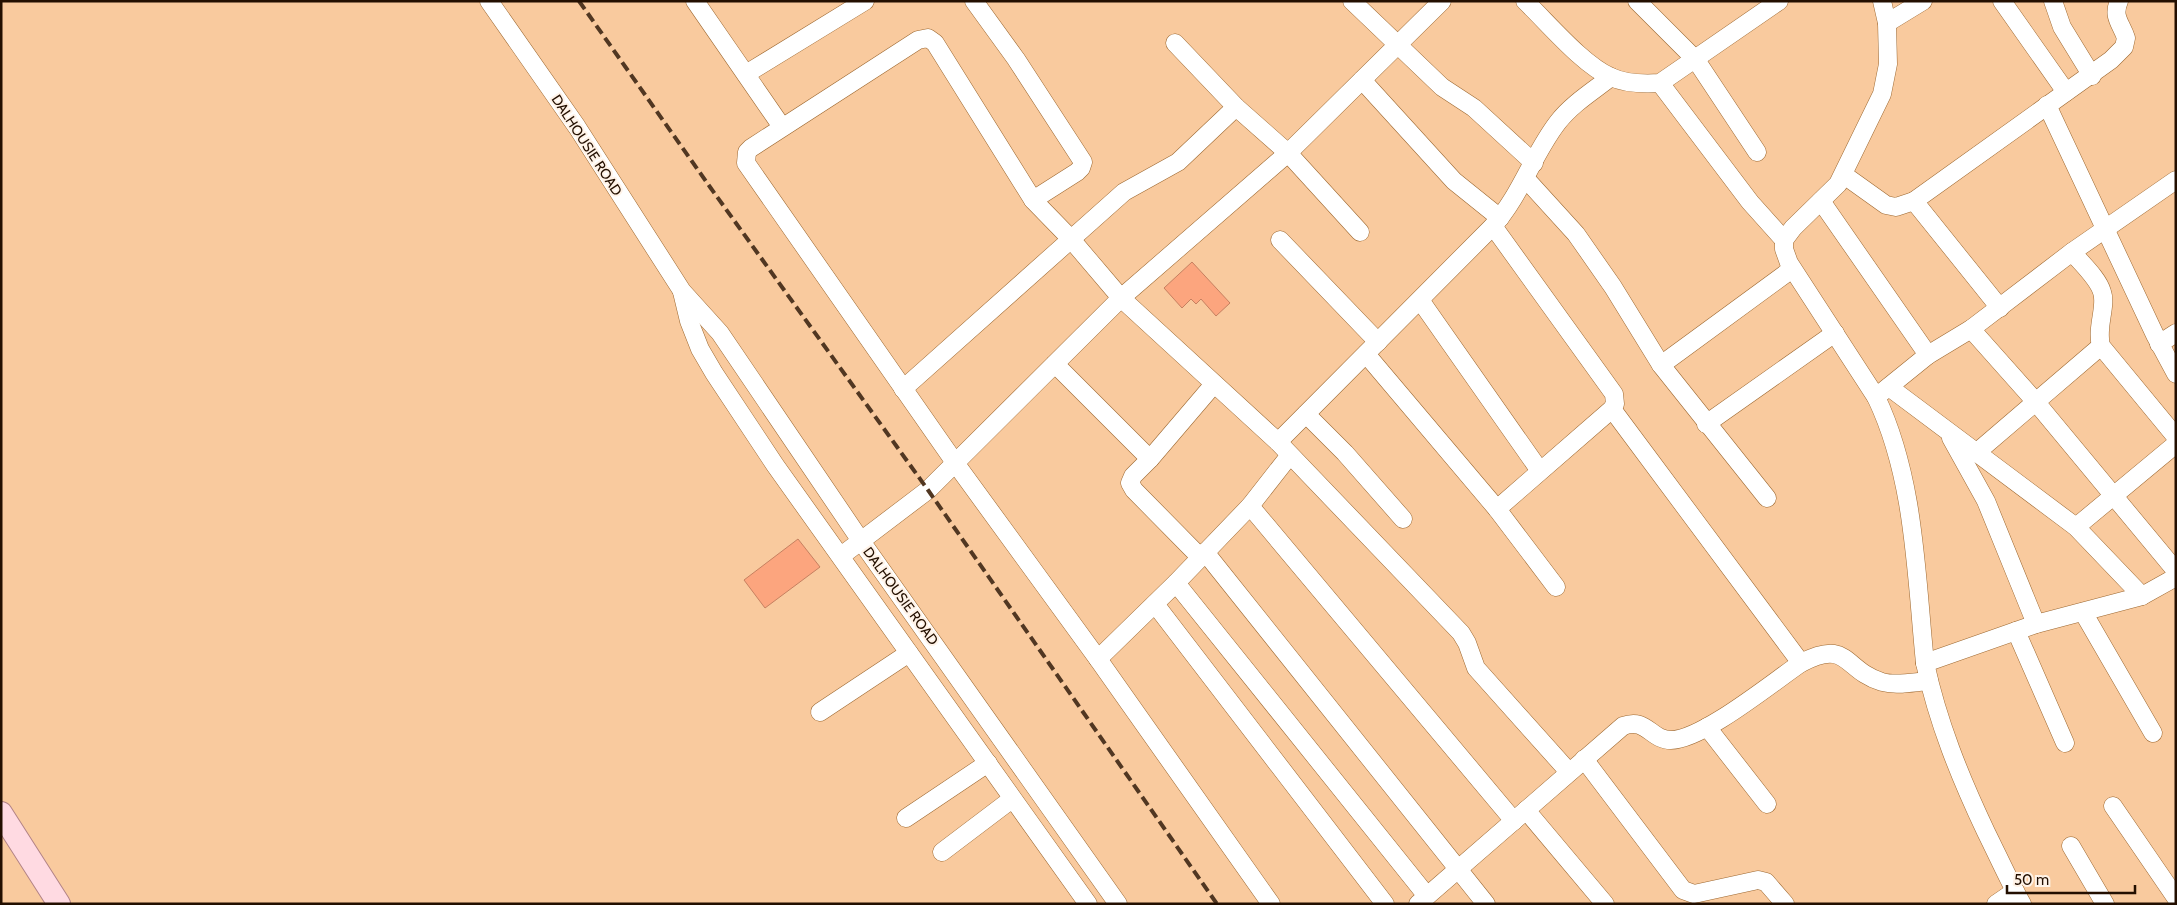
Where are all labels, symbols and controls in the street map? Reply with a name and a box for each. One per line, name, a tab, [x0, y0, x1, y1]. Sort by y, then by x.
street label: DALHOUSIE ROAD	[548, 91, 626, 199]
street label: DALHOUSIE ROAD	[859, 543, 943, 649]
scale bar	[2007, 862, 2134, 894]
text: 50 m	[2014, 871, 2049, 889]

